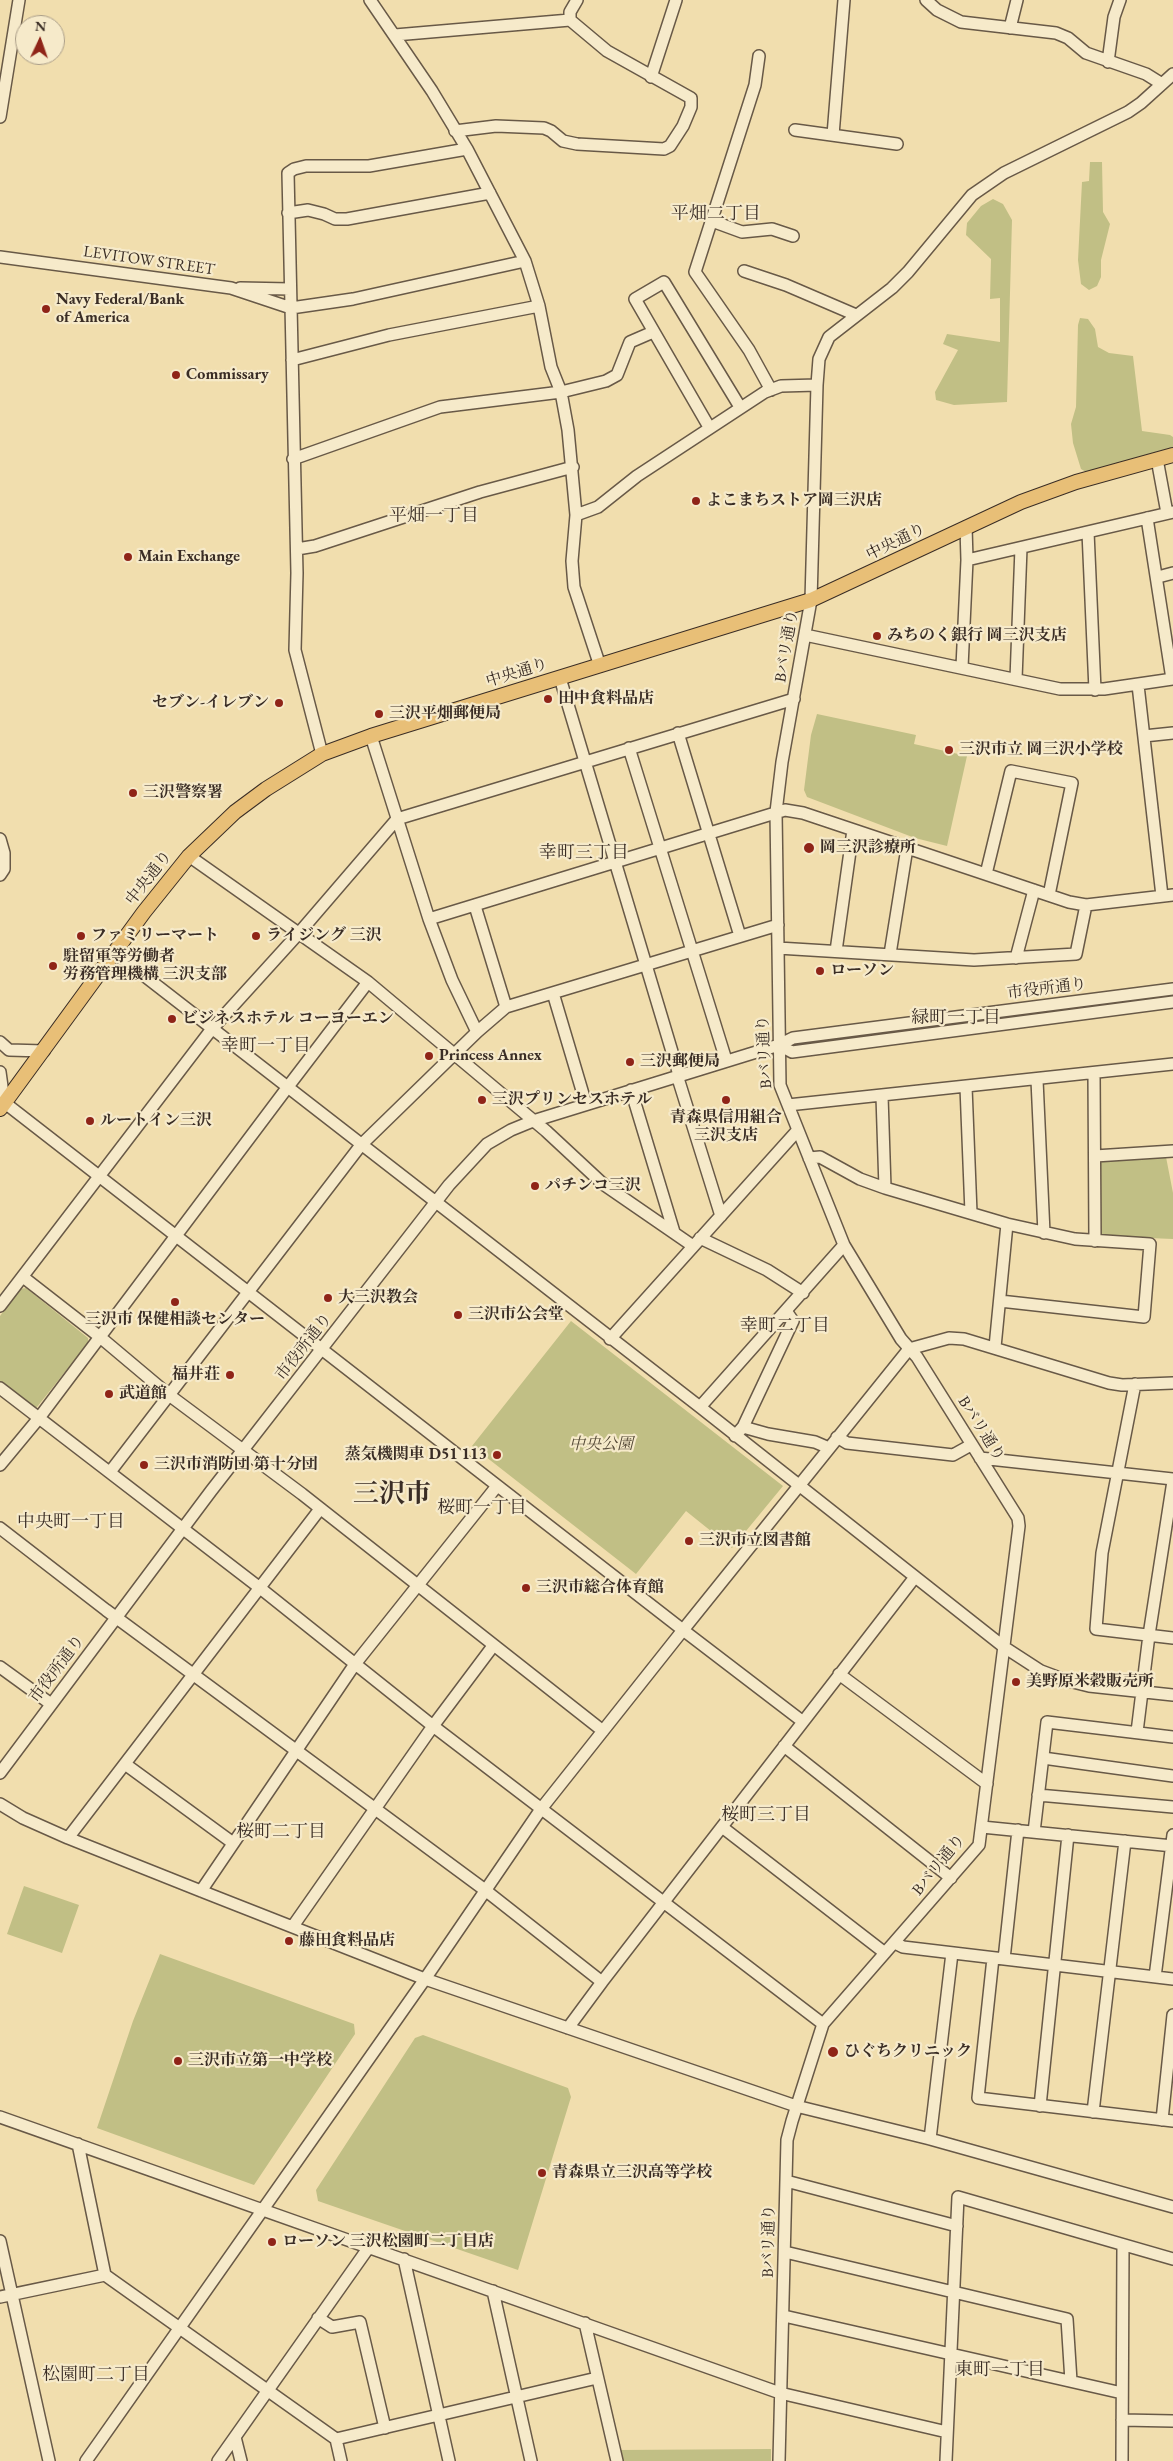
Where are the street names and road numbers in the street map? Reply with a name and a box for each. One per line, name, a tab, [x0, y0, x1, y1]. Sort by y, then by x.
street label: LEVITOW STREET	[82, 242, 216, 280]
street label: 中央通り	[863, 519, 929, 565]
street label: Bバリ通り	[771, 608, 803, 684]
street label: 中央通り	[484, 654, 550, 692]
street label: 中央通り	[122, 847, 176, 909]
street label: 市役所通り	[1006, 975, 1088, 1003]
street label: Bバリ通り	[753, 1015, 777, 1089]
street label: 市役所通り	[272, 1310, 336, 1384]
street label: Bバリ通り	[953, 1393, 1009, 1465]
street label: 市役所通り	[25, 1631, 89, 1707]
street label: Bバリ通り	[908, 1830, 970, 1900]
street label: Bバリ通り	[759, 2204, 779, 2278]

